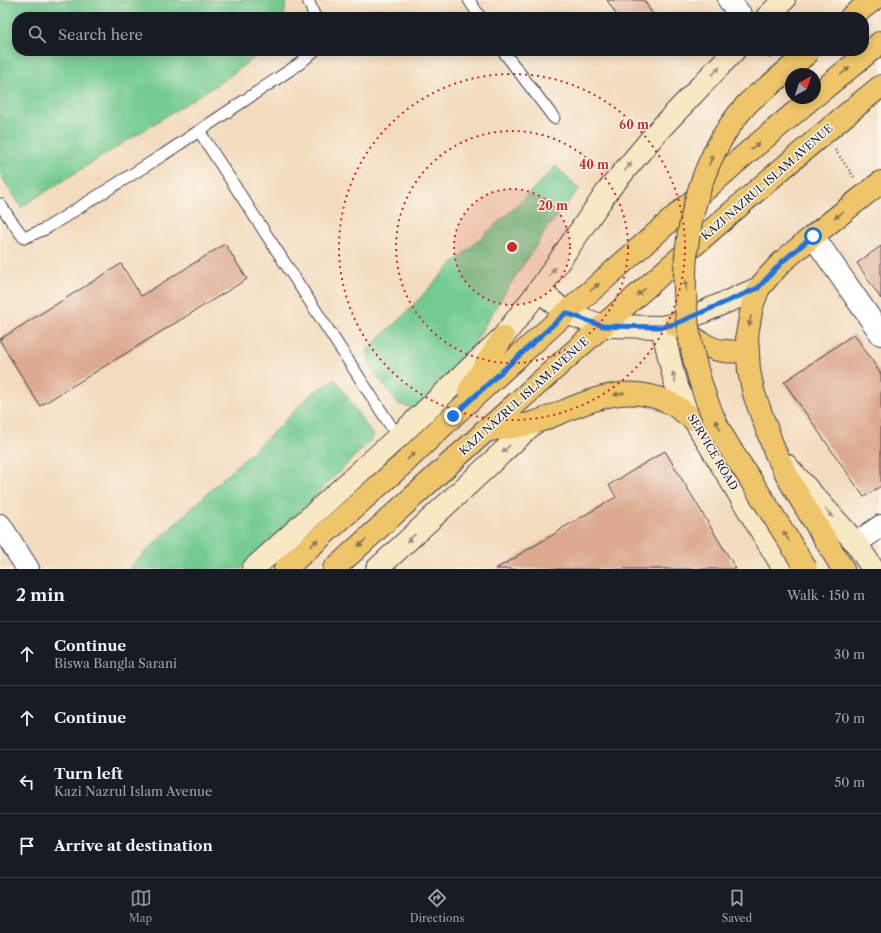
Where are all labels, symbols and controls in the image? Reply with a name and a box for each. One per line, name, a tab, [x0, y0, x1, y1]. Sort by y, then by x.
search box	[12, 12, 869, 56]
icon: search	[26, 23, 48, 45]
text: Search here	[58, 25, 143, 44]
one-way arrow	[711, 66, 720, 76]
one-way arrow	[840, 67, 851, 76]
north arrow	[785, 68, 821, 104]
text: 60 m	[619, 117, 649, 132]
street label: KAZI NAZRUL ISLAM AVENUE	[698, 121, 836, 243]
one-way arrow	[750, 141, 761, 150]
one-way arrow	[709, 153, 715, 165]
text: 40 m	[579, 157, 609, 172]
one-way arrow	[623, 162, 632, 171]
text: 20 m	[538, 198, 568, 213]
one-way arrow	[834, 210, 845, 219]
route start	[804, 227, 822, 245]
centre of rings	[505, 240, 519, 254]
one-way arrow	[548, 267, 556, 277]
one-way arrow	[683, 279, 689, 292]
one-way arrow	[590, 283, 599, 292]
one-way arrow	[636, 287, 646, 297]
one-way arrow	[746, 314, 752, 327]
street label: KAZI NAZRUL ISLAM AVENUE	[456, 334, 592, 458]
one-way arrow	[671, 371, 677, 384]
one-way arrow	[613, 391, 625, 397]
route end	[444, 407, 462, 425]
street label: SERVICE ROAD	[685, 411, 741, 493]
one-way arrow	[715, 419, 721, 431]
one-way arrow	[501, 444, 511, 454]
one-way arrow	[406, 451, 416, 461]
one-way arrow	[824, 507, 833, 518]
one-way arrow	[782, 530, 789, 542]
one-way arrow	[406, 533, 416, 542]
one-way arrow	[309, 538, 319, 548]
one-way arrow	[358, 538, 367, 547]
text: 2 min	[16, 585, 65, 605]
text: Walk · 150 m	[787, 587, 865, 603]
text: Continue	[54, 636, 126, 655]
icon: ahead	[16, 643, 38, 665]
text: 30 m	[834, 646, 865, 662]
text: Biswa Bangla Sarani	[54, 655, 177, 671]
icon: ahead	[16, 707, 38, 729]
text: Continue	[54, 708, 126, 727]
text: 70 m	[835, 710, 865, 726]
text: Turn left	[54, 764, 123, 783]
icon: left	[16, 771, 38, 793]
text: 50 m	[834, 774, 865, 790]
text: Kazi Nazrul Islam Avenue	[54, 783, 212, 799]
icon: arrive	[16, 835, 38, 857]
text: Arrive at destination	[54, 836, 213, 855]
tab: Map	[129, 887, 152, 925]
tab: Directions	[410, 887, 464, 925]
tab: Saved	[722, 887, 752, 925]

